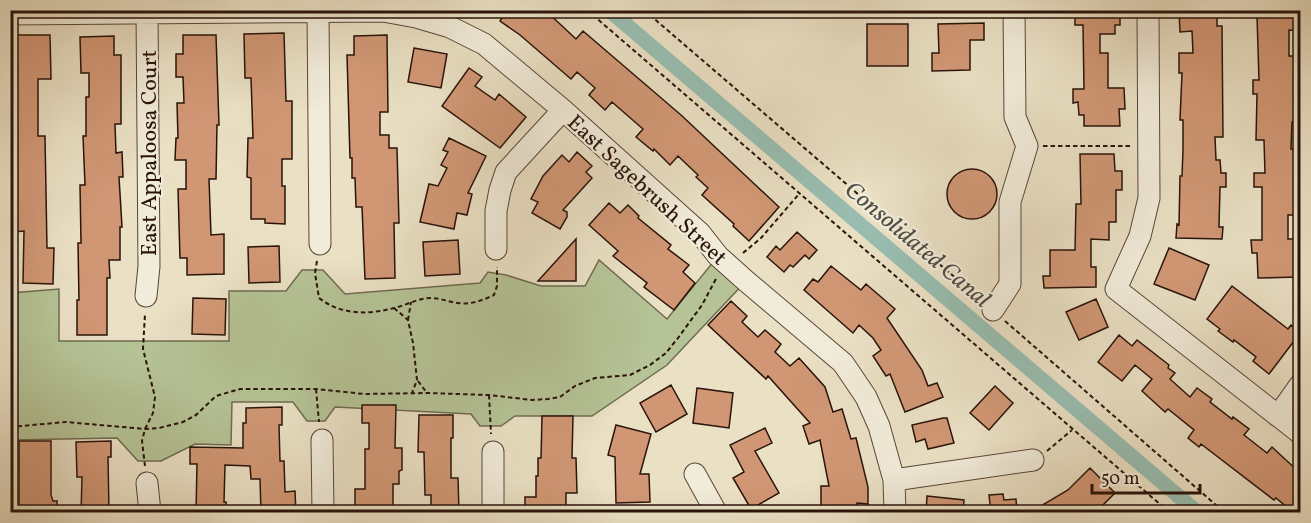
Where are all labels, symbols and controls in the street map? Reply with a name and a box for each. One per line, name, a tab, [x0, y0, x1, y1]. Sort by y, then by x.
street label: East Appaloosa Court	[135, 49, 166, 256]
street label: East Sagebrush Street	[559, 108, 733, 274]
water label: Consolidated Canal	[836, 174, 997, 317]
scale bar	[1092, 457, 1200, 495]
text: 50 m	[1101, 467, 1140, 492]

